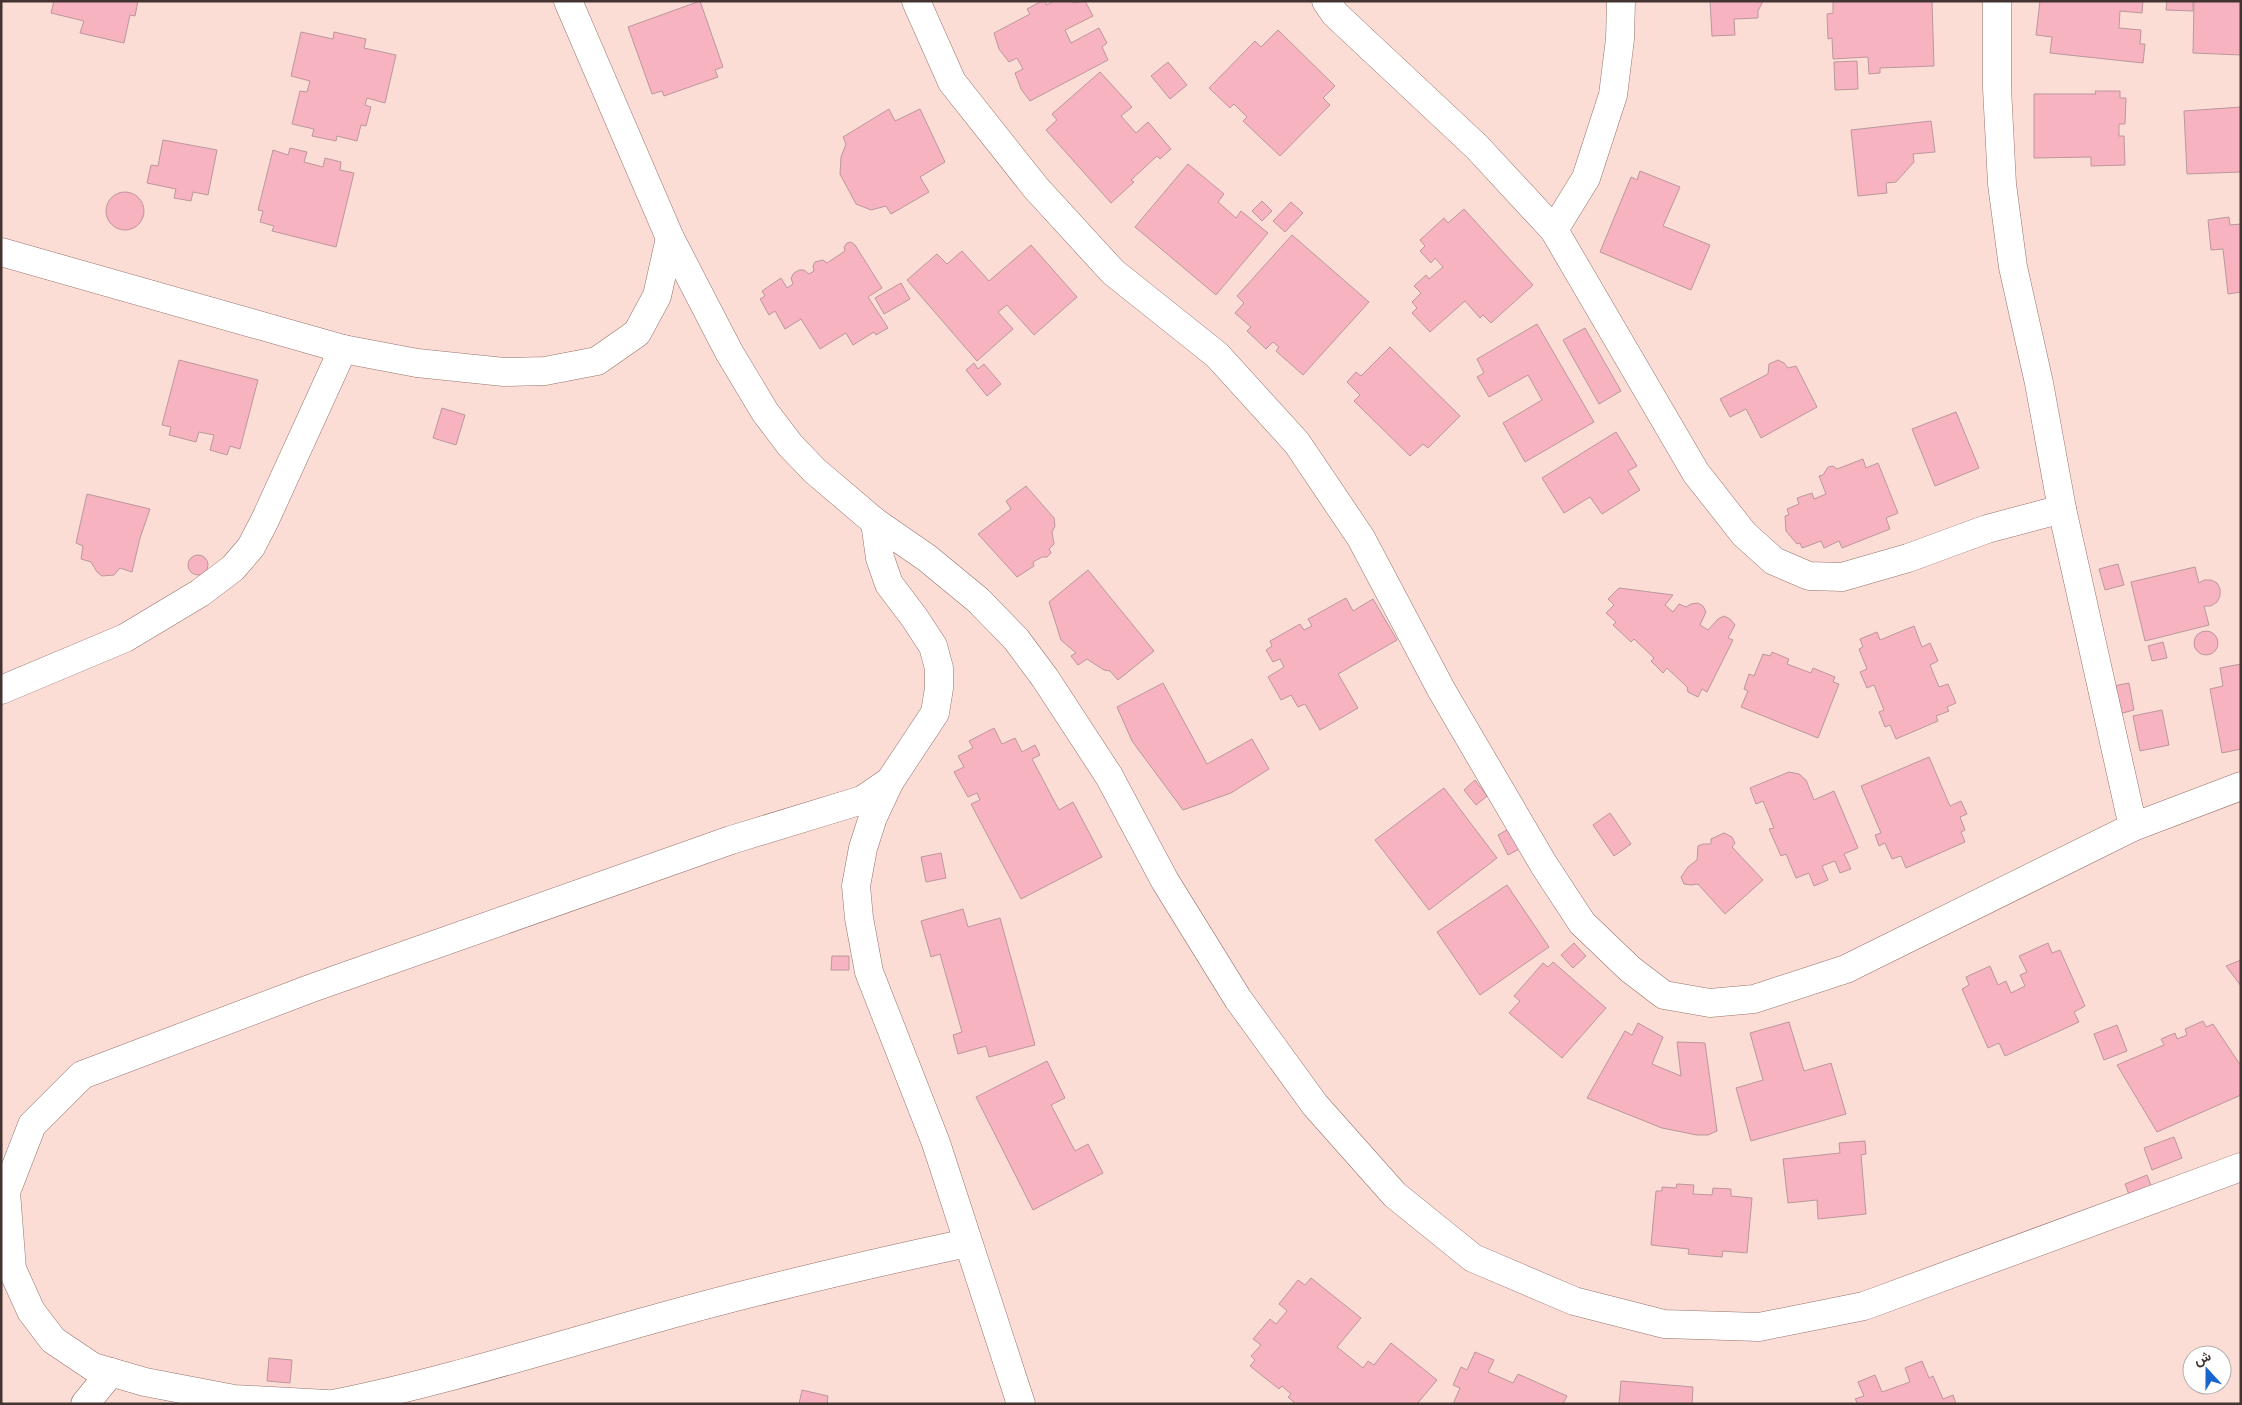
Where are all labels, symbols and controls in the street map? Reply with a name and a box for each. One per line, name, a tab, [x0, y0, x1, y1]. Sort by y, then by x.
north arrow	[2182, 1345, 2232, 1395]
text: ش	[2191, 1345, 2214, 1369]

